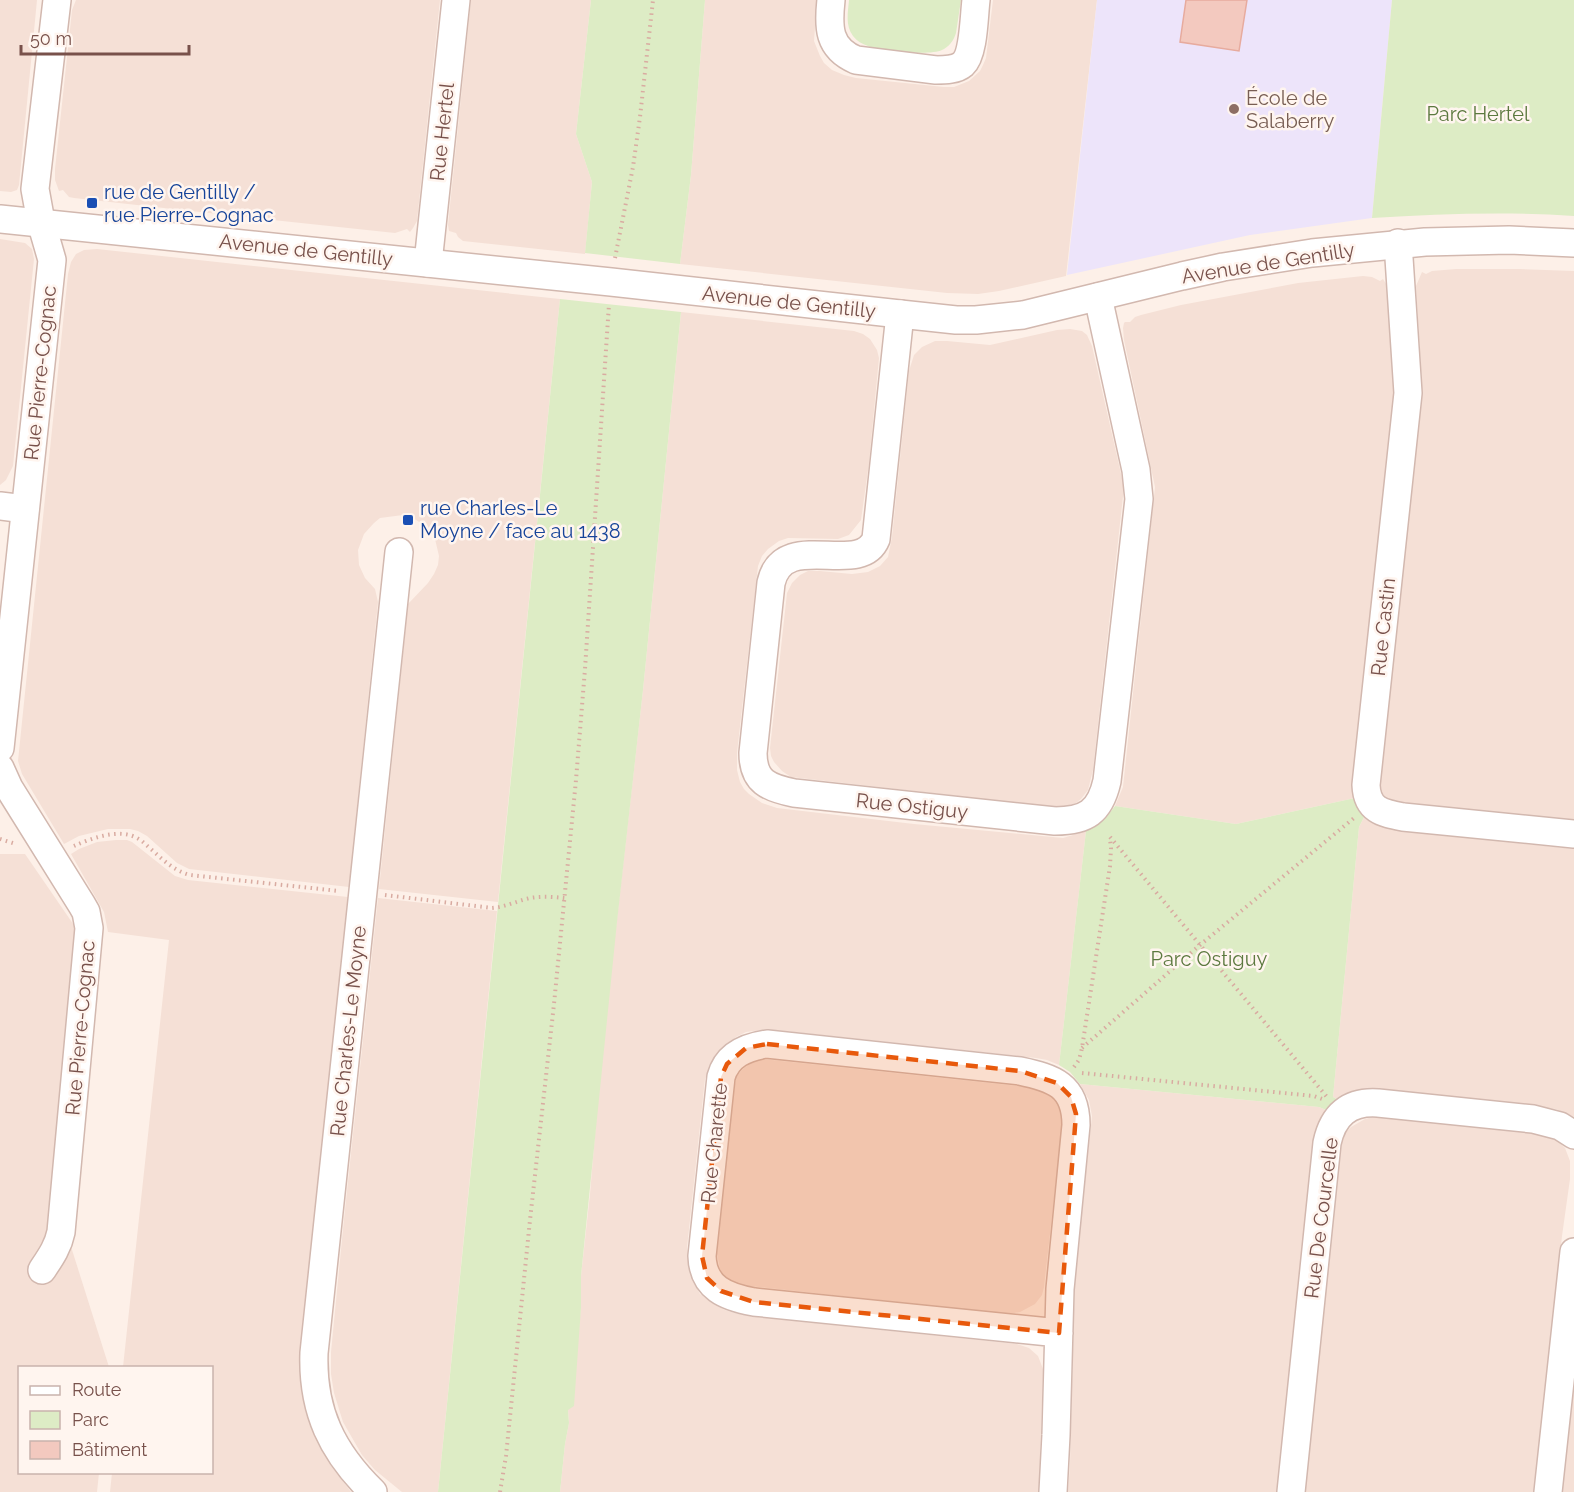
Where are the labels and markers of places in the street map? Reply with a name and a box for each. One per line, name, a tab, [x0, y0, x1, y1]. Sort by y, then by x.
place label: École de Salaberry	[1246, 86, 1334, 133]
marker: École de Salaberry	[1227, 102, 1241, 116]
place label: rue de Gentilly / rue Pierre-Cognac	[104, 180, 274, 227]
marker: rue de Gentilly / rue Pierre-Cognac	[85, 196, 99, 210]
place label: rue Charles-Le Moyne / face au 1438	[420, 496, 621, 543]
marker: rue Charles-Le Moyne / face au 1438	[401, 513, 415, 527]

